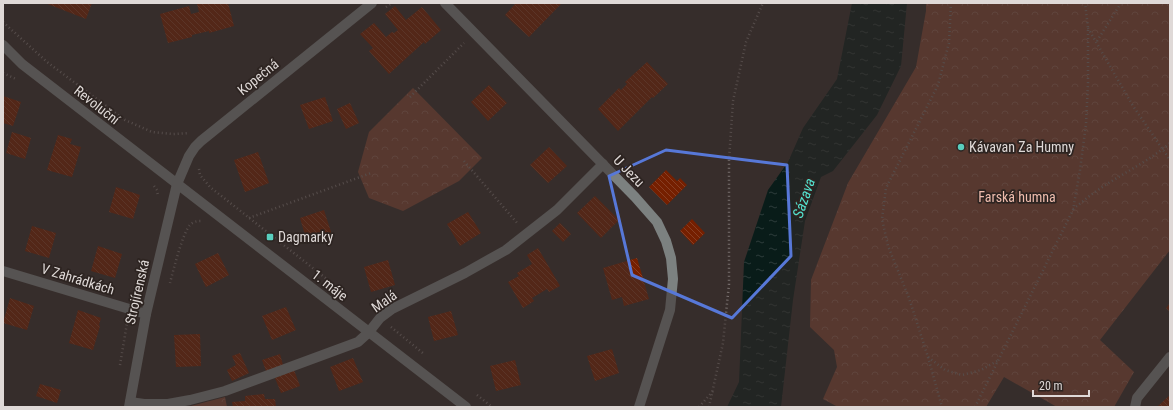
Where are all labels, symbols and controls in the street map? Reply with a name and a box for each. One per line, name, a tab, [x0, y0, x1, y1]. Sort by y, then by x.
street label: Kopečná	[234, 56, 282, 98]
street label: Revoluční	[71, 82, 123, 128]
place label: Kávavan Za Humny	[969, 139, 1074, 155]
marker: Kávavan Za Humny	[956, 142, 966, 152]
street label: U Jezu	[610, 152, 648, 190]
water label: Sázava	[789, 176, 819, 220]
park label: Farská humna	[978, 189, 1056, 205]
place label: Dagmarky	[278, 229, 333, 245]
marker: Dagmarky	[265, 232, 275, 242]
street label: Strojírenská	[122, 258, 152, 326]
street label: V Zahrádkách	[39, 260, 117, 298]
street label: 1. máje	[309, 266, 351, 304]
street label: Malá	[368, 287, 400, 315]
scale bar	[1033, 372, 1089, 398]
text: 20 m	[1039, 379, 1063, 393]

